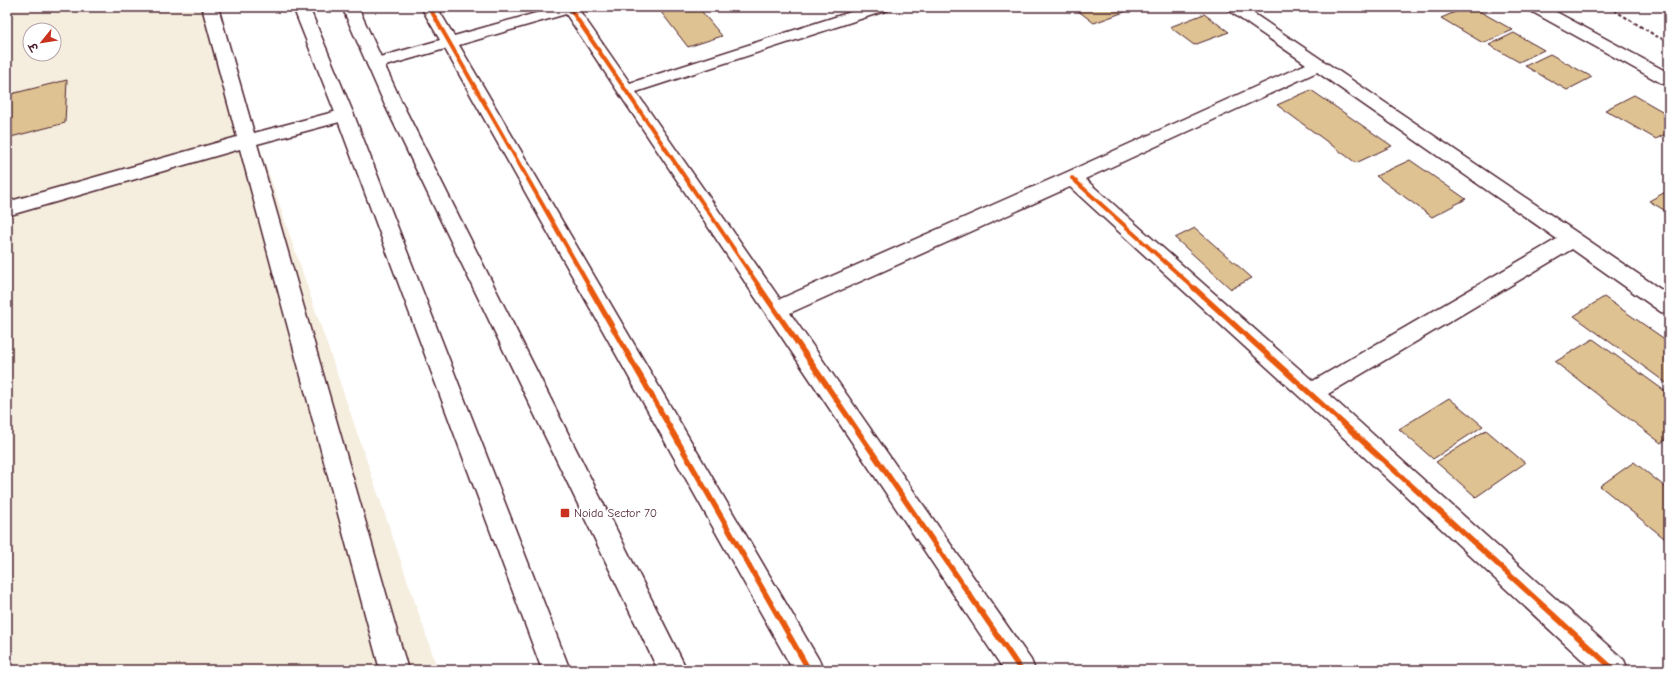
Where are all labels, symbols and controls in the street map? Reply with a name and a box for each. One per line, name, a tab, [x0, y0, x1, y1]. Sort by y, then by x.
north arrow	[22, 22, 62, 62]
text: उ	[25, 39, 42, 54]
place label: Noida Sector 70	[574, 506, 657, 520]
marker: Noida Sector 70	[559, 507, 571, 519]

